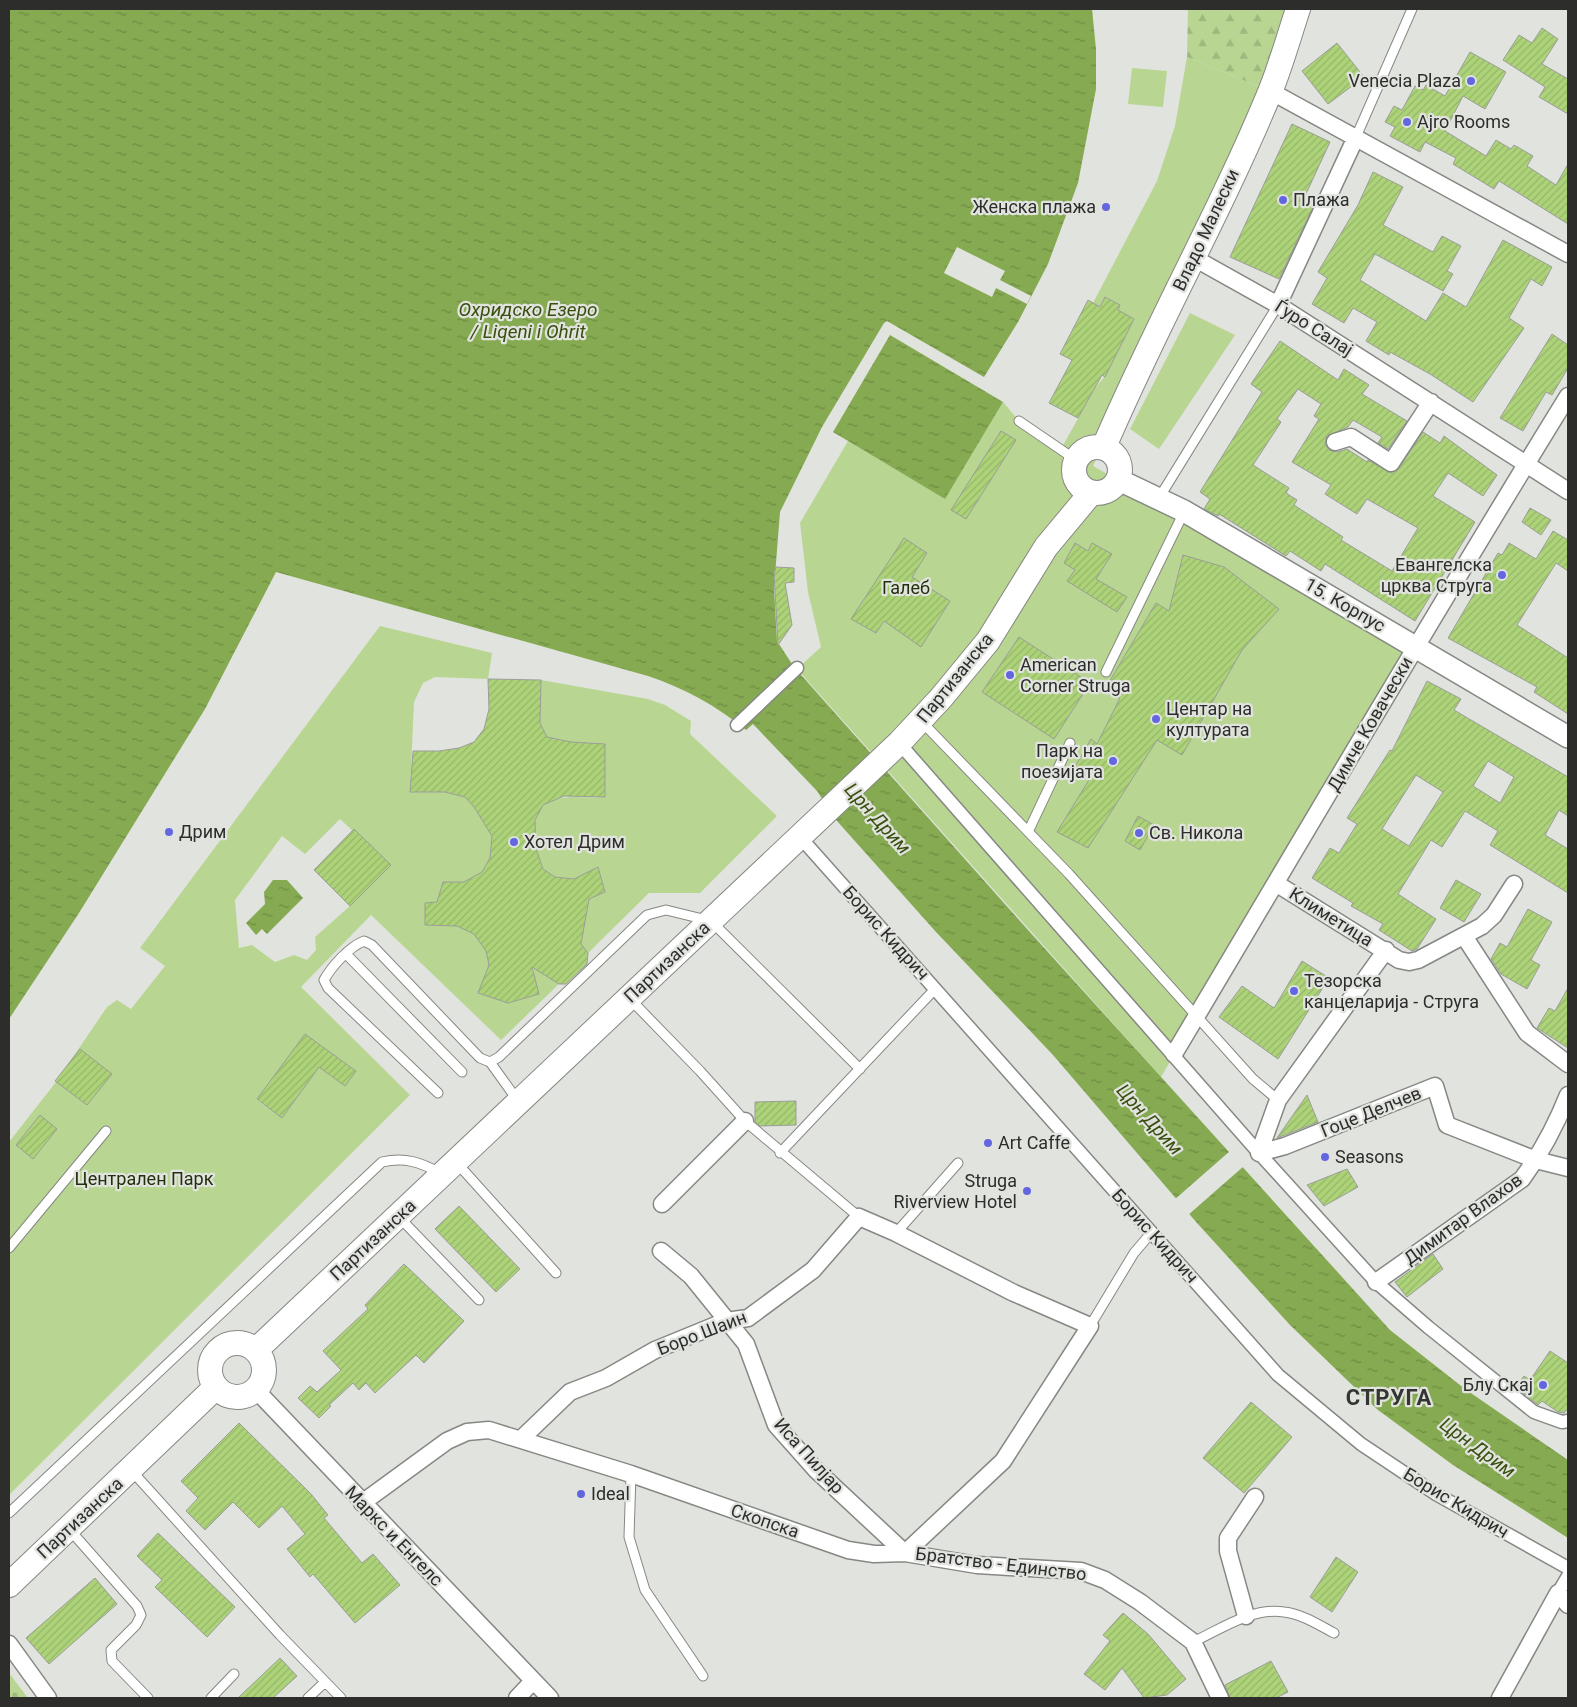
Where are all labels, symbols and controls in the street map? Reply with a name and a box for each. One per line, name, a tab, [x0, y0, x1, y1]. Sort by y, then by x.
place label: Venecia Plaza	[1349, 70, 1461, 91]
marker: Venecia Plaza	[1465, 75, 1477, 87]
place label: Ajro Rooms	[1417, 111, 1510, 132]
marker: Ajro Rooms	[1401, 116, 1413, 128]
street label: Владо Малески	[1168, 166, 1243, 294]
place label: Плажа	[1293, 189, 1350, 210]
marker: Плажа	[1277, 194, 1289, 206]
place label: Женска плажа	[972, 196, 1096, 217]
marker: Женска плажа	[1100, 201, 1112, 213]
street label: Ѓуро Салај	[1271, 295, 1357, 360]
water label: Охридско Езеро / Liqeni i Ohrit	[458, 298, 598, 343]
place label: Евангелска црква Струга	[1381, 554, 1492, 596]
marker: Евангелска црква Струга	[1496, 569, 1508, 581]
street label: 15. Корпус	[1301, 573, 1389, 636]
park label: Галеб	[882, 577, 930, 598]
street label: Партизанска	[912, 629, 997, 727]
street label: Димче Ковачески	[1323, 653, 1417, 795]
place label: American Corner Struga	[1020, 654, 1131, 696]
marker: American Corner Struga	[1004, 669, 1016, 681]
place label: Центар на културата	[1166, 698, 1252, 740]
marker: Центар на културата	[1150, 713, 1162, 725]
place label: Парк на поезијата	[1021, 740, 1103, 782]
marker: Парк на поезијата	[1107, 755, 1119, 767]
water label: Црн Дрим	[840, 778, 916, 859]
place label: Дрим	[179, 821, 226, 842]
place label: Св. Никола	[1149, 822, 1243, 843]
marker: Дрим	[163, 826, 175, 838]
marker: Св. Никола	[1133, 827, 1145, 839]
place label: Хотел Дрим	[524, 831, 625, 852]
marker: Хотел Дрим	[508, 836, 520, 848]
street label: Борис Кидрич	[839, 881, 934, 984]
street label: Климетица	[1286, 883, 1377, 951]
street label: Партизанска	[620, 917, 714, 1007]
place label: Тезорска канцеларија - Струга	[1304, 970, 1479, 1012]
marker: Тезорска канцеларија - Струга	[1288, 985, 1300, 997]
water label: Црн Дрим	[1112, 1079, 1188, 1160]
street label: Гоце Делчев	[1318, 1082, 1424, 1141]
place label: Art Caffe	[998, 1132, 1070, 1153]
marker: Art Caffe	[982, 1137, 994, 1149]
place label: Seasons	[1335, 1146, 1404, 1167]
marker: Seasons	[1319, 1151, 1331, 1163]
park label: Централен Парк	[75, 1168, 214, 1189]
street label: Димитар Влахов	[1399, 1169, 1526, 1269]
place label: Struga Riverview Hotel	[894, 1170, 1017, 1212]
street label: Борис Кидрич	[1108, 1184, 1203, 1287]
marker: Struga Riverview Hotel	[1021, 1185, 1033, 1197]
street label: Партизанска	[326, 1195, 420, 1285]
street label: Боро Шаин	[654, 1306, 749, 1359]
place label: Блу Скај	[1463, 1374, 1533, 1395]
marker: Блу Скај	[1537, 1379, 1549, 1391]
district label: СТРУГА	[1346, 1385, 1432, 1410]
water label: Црн Дрим	[1435, 1412, 1520, 1483]
street label: Иса Пилјар	[770, 1414, 849, 1498]
street label: Борис Кидрич	[1400, 1463, 1513, 1542]
street label: Партизанска	[33, 1473, 127, 1563]
street label: Маркс и Енгелс	[341, 1481, 448, 1590]
place label: Ideal	[591, 1483, 630, 1504]
marker: Ideal	[575, 1488, 587, 1500]
street label: Скопска	[728, 1499, 802, 1542]
street label: Братство - Единство	[914, 1543, 1088, 1584]

